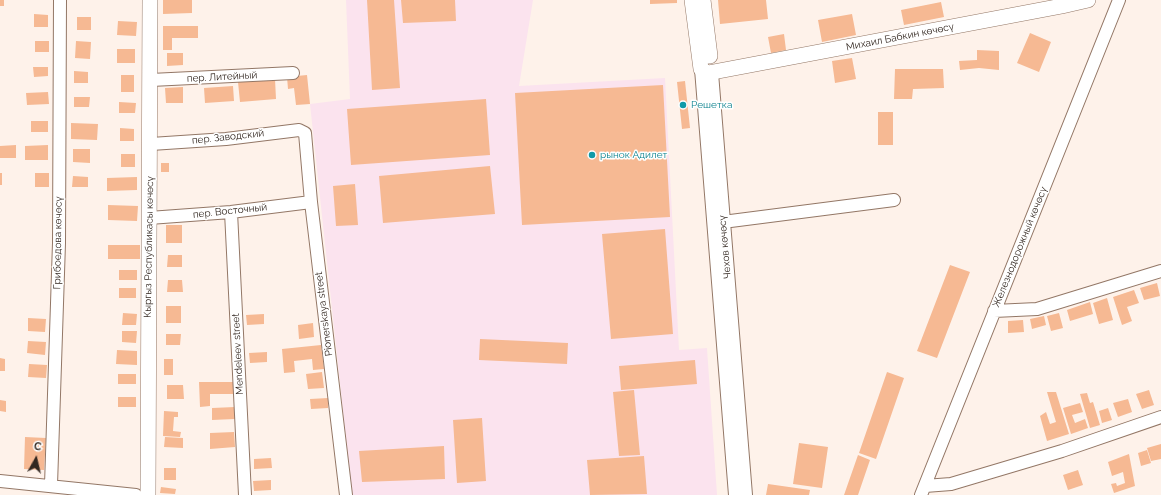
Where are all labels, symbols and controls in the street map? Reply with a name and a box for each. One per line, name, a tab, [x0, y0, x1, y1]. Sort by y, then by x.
street label: Михаил Бабкин көчөсү	[845, 21, 955, 53]
street label: пер. Литейный	[186, 69, 258, 85]
place label: Решетка	[691, 99, 732, 111]
marker: Решетка	[678, 100, 688, 110]
street label: пер. Заводский	[191, 127, 265, 147]
place label: рынок Адилет	[600, 149, 667, 161]
marker: рынок Адилет	[587, 150, 597, 160]
street label: Кыргыз Республикасы көчөсү	[142, 176, 156, 318]
street label: Железнодорожный көчөсү	[990, 185, 1050, 309]
street label: Грибоедова көчөсү	[51, 196, 65, 290]
street label: пер. Восточный	[192, 201, 268, 221]
street label: Чехов көчөсү	[716, 215, 734, 279]
street label: Pionerskaya street	[313, 271, 335, 357]
street label: Mendeleev street	[230, 313, 246, 395]
north arrow	[16, 439, 56, 479]
text: С	[33, 440, 42, 454]

